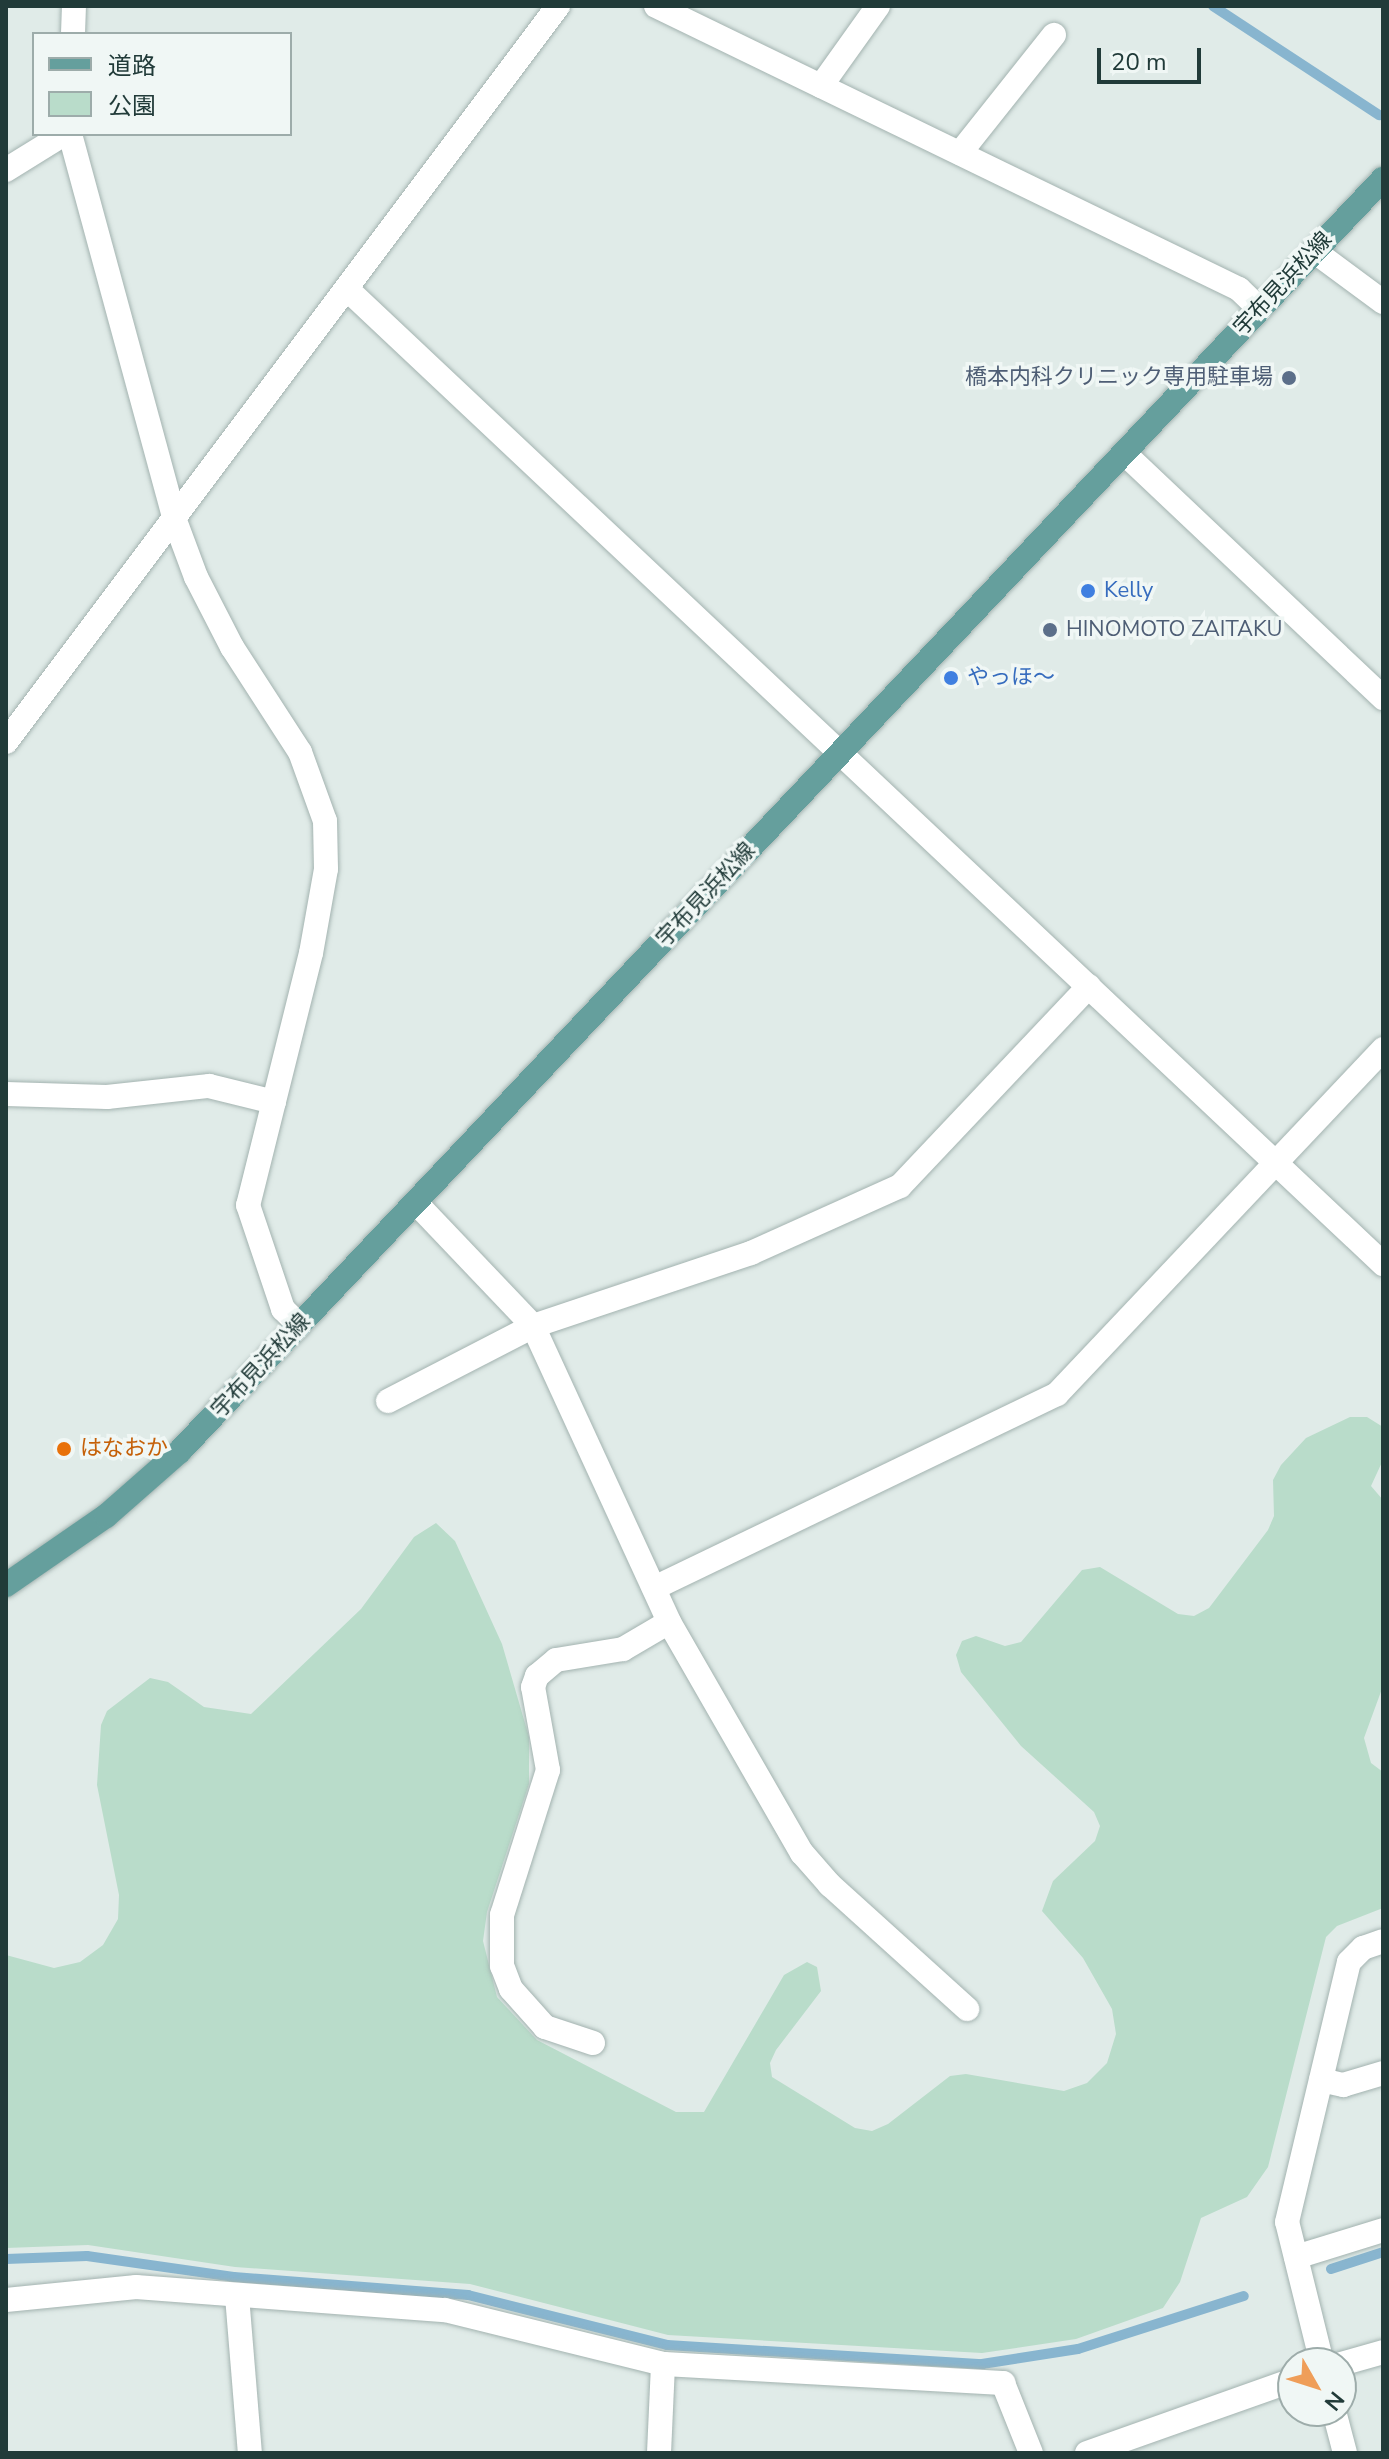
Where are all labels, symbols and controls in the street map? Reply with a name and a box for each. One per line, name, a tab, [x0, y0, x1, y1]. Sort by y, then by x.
legend	[32, 32, 292, 136]
scale bar	[1101, 32, 1205, 82]
text: 20 m	[1111, 46, 1167, 78]
text: 道路	[108, 50, 156, 82]
text: 公園	[108, 90, 156, 122]
street label: 宇布見浜松線	[1228, 227, 1338, 341]
place label: 橋本内科クリニック専用駐車場	[965, 365, 1273, 391]
marker: 橋本内科クリニック専用駐車場	[1280, 369, 1298, 387]
place label: Kelly	[1104, 578, 1153, 604]
marker: Kelly	[1079, 582, 1097, 600]
place label: HINOMOTO ZAITAKU	[1066, 617, 1283, 643]
marker: HINOMOTO ZAITAKU	[1041, 621, 1059, 639]
place label: やっほ～	[967, 665, 1055, 691]
marker: やっほ～	[942, 669, 960, 687]
street label: 宇布見浜松線	[651, 838, 761, 952]
street label: 宇布見浜松線	[206, 1309, 316, 1423]
place label: はなおか	[80, 1436, 168, 1462]
marker: はなおか	[55, 1440, 73, 1458]
north arrow	[1277, 2347, 1357, 2427]
text: N	[1317, 2385, 1351, 2417]

